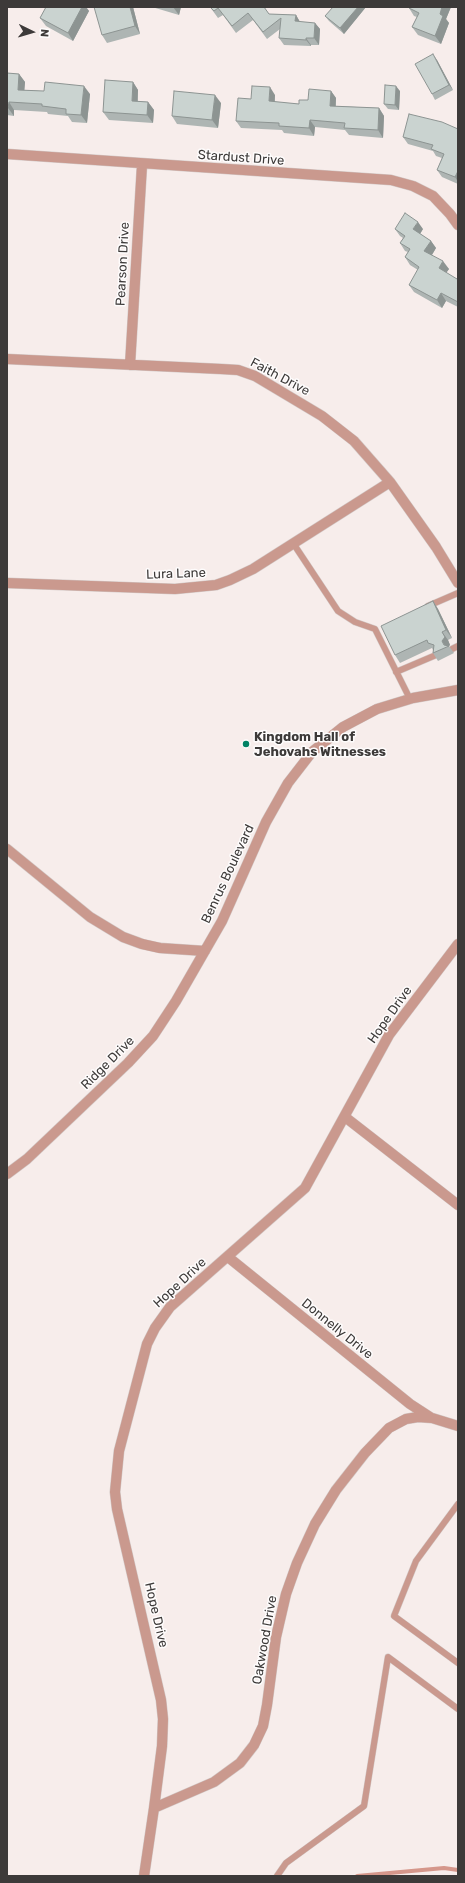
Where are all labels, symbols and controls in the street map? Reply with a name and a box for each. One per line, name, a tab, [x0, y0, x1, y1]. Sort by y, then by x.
north arrow	[12, 12, 52, 52]
text: N	[38, 29, 51, 38]
street label: Stardust Drive	[197, 147, 285, 169]
street label: Pearson Drive	[113, 222, 133, 306]
street label: Faith Drive	[248, 355, 312, 399]
street label: Lura Lane	[146, 565, 206, 583]
place label: Kingdom Hall of Jehovahs Witnesses	[254, 729, 386, 760]
marker: Kingdom Hall of Jehovahs Witnesses	[241, 739, 251, 749]
street label: Benrus Boulevard	[198, 822, 258, 926]
street label: Hope Drive	[365, 983, 415, 1047]
street label: Ridge Drive	[78, 1033, 138, 1093]
street label: Hope Drive	[150, 1255, 210, 1311]
street label: Donnelly Drive	[298, 1295, 376, 1363]
street label: Hope Drive	[141, 1581, 171, 1649]
street label: Oakwood Drive	[249, 1594, 281, 1686]

